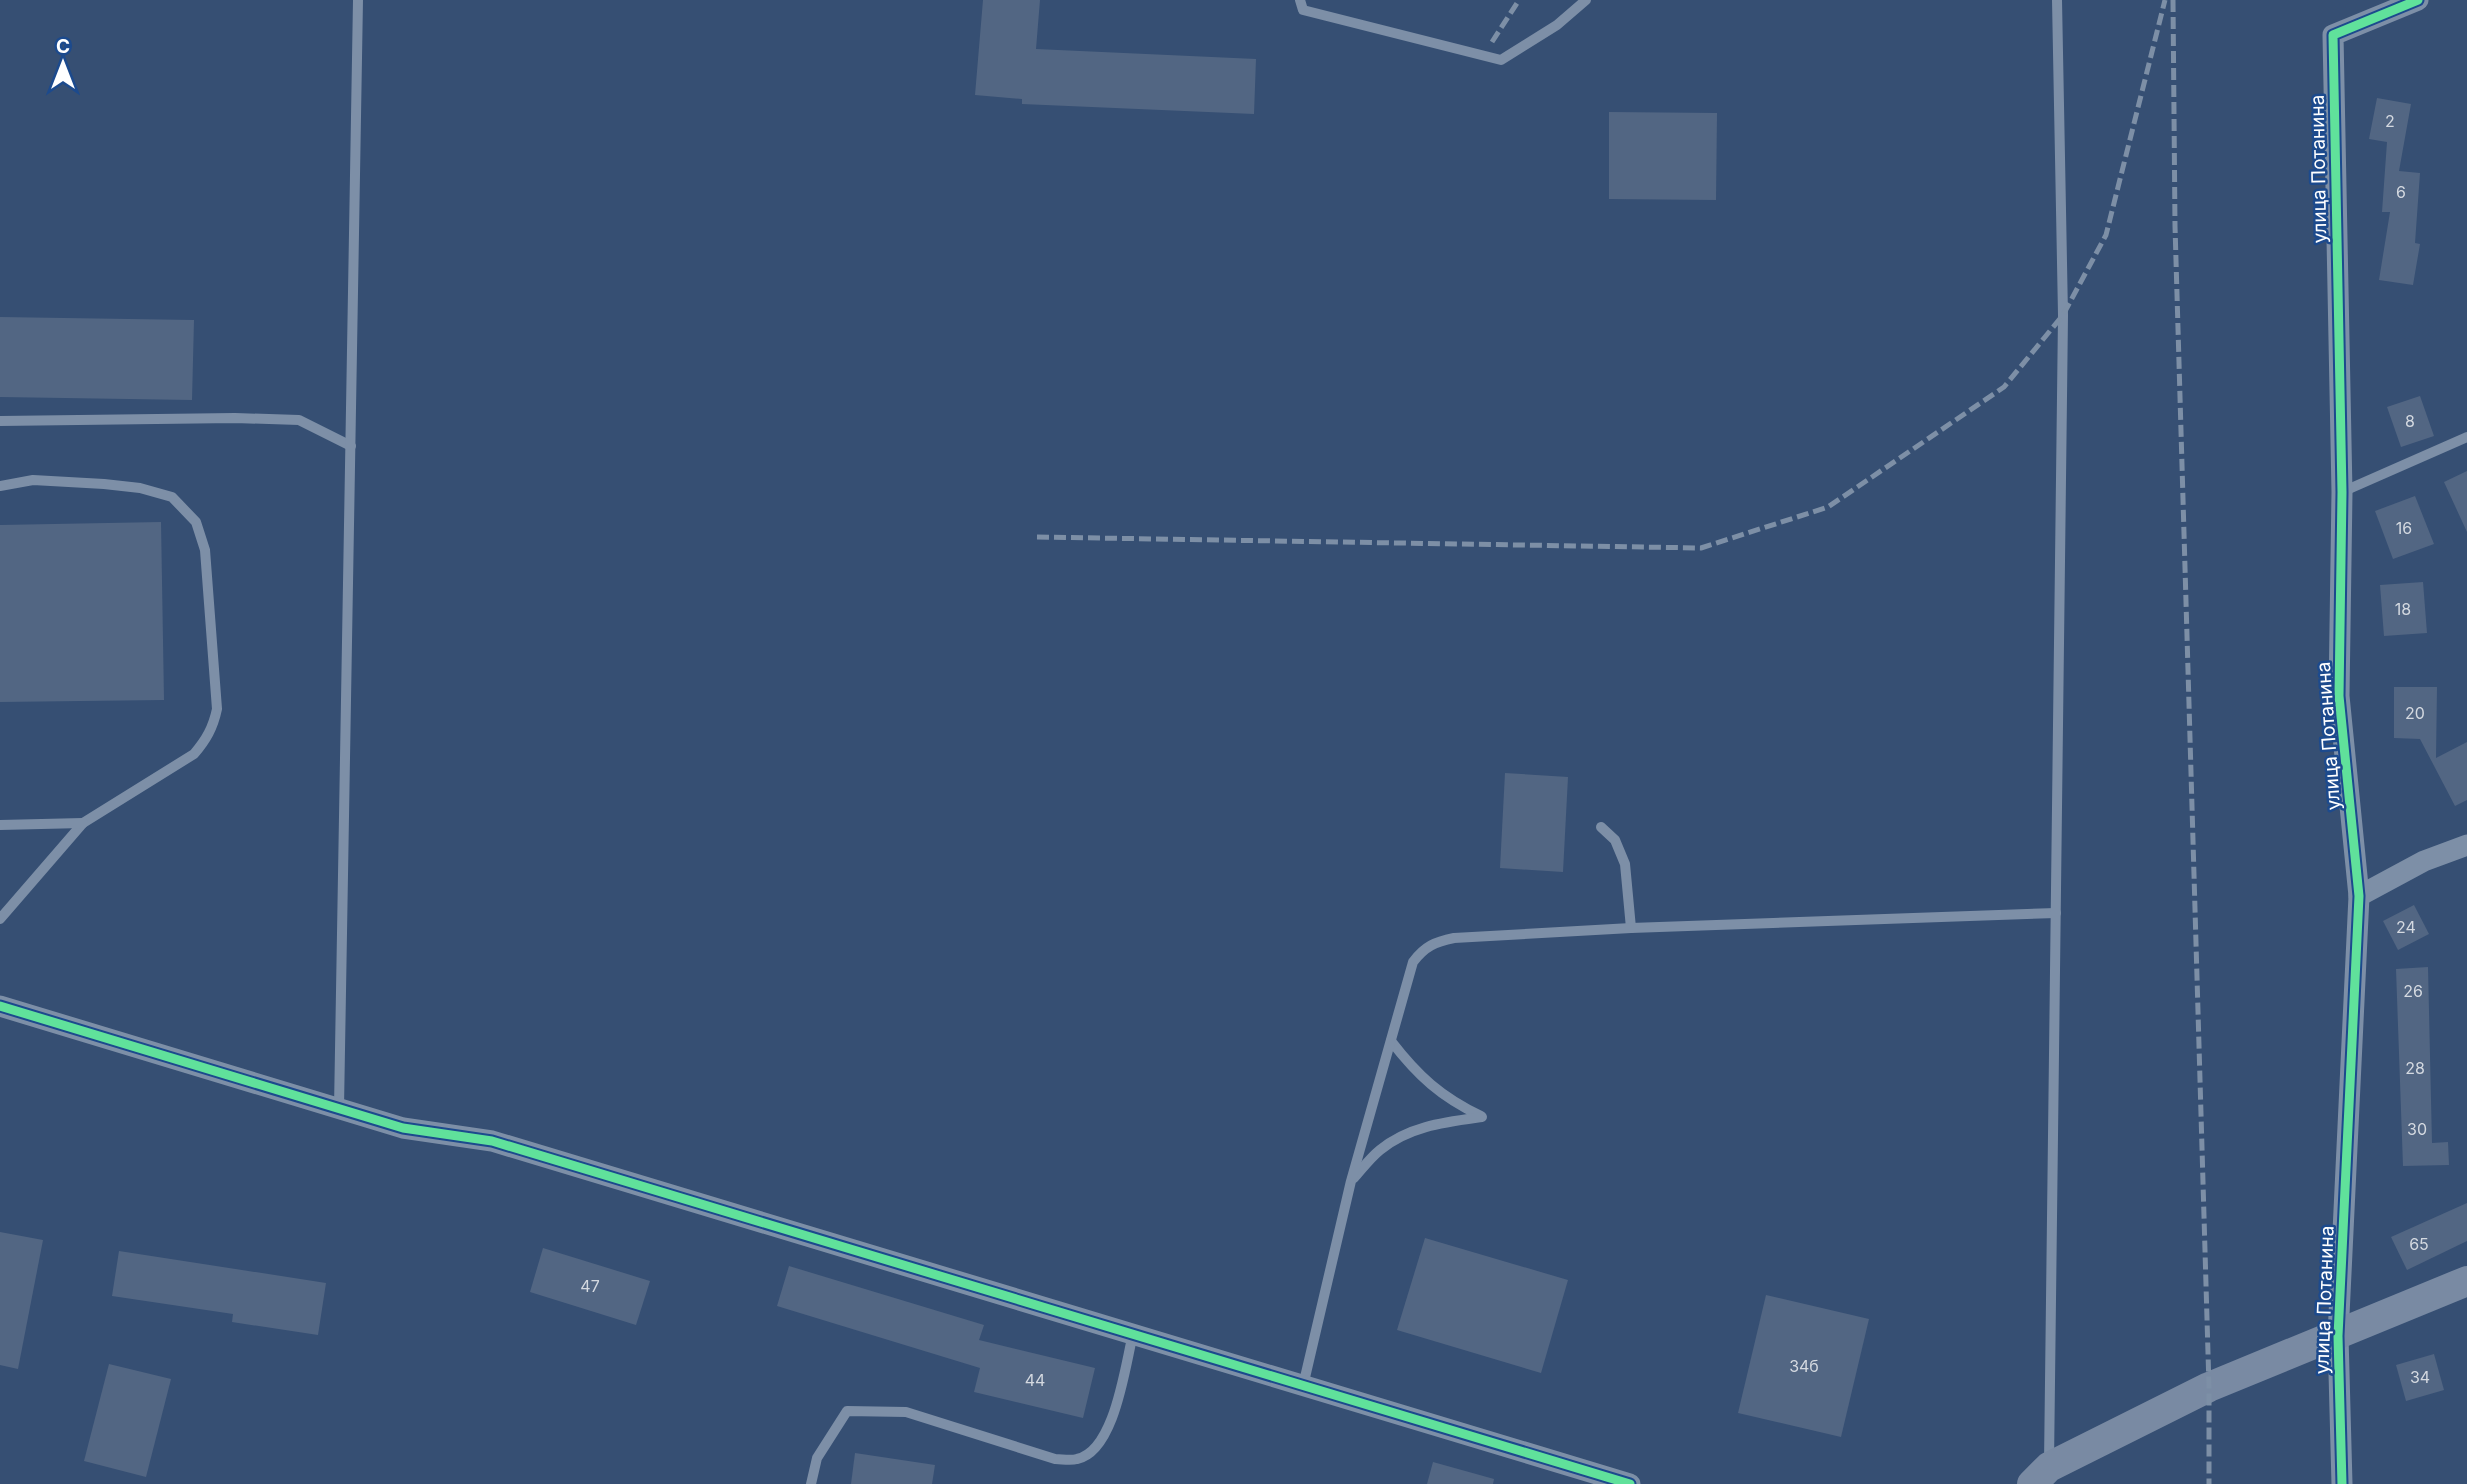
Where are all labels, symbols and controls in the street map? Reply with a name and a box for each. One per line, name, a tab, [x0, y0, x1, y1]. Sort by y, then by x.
north arrow	[28, 28, 98, 98]
text: С	[56, 35, 70, 58]
street label: улица Потанина	[2306, 94, 2331, 244]
house number: 2	[2385, 111, 2395, 131]
house number: 6	[2396, 182, 2406, 202]
house number: 8	[2405, 411, 2415, 431]
house number: 16	[2396, 518, 2412, 538]
house number: 18	[2395, 599, 2411, 619]
street label: улица Потанина	[2312, 661, 2345, 811]
house number: 20	[2405, 703, 2425, 723]
house number: 24	[2396, 917, 2416, 937]
house number: 26	[2403, 981, 2423, 1001]
house number: 28	[2405, 1058, 2425, 1078]
house number: 30	[2407, 1119, 2427, 1139]
street label: улица Потанина	[2310, 1225, 2339, 1375]
house number: 65	[2409, 1234, 2429, 1254]
house number: 47	[580, 1276, 600, 1296]
house number: 34б	[1789, 1356, 1819, 1376]
house number: 34	[2410, 1367, 2430, 1387]
house number: 44	[1025, 1370, 1045, 1390]

